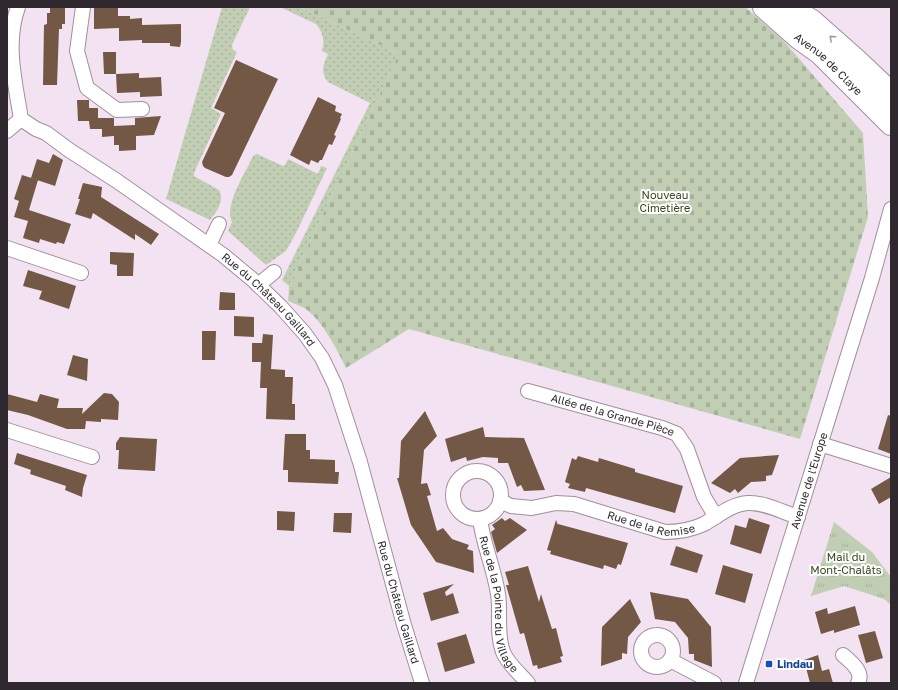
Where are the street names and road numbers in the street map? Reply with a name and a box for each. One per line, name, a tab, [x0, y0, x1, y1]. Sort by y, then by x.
street label: Avenue de Claye	[792, 30, 865, 97]
street label: Rue du Château Gaillard	[219, 250, 318, 348]
street label: Allée de la Grande Pièce	[550, 391, 677, 438]
street label: Avenue de l'Europe	[787, 431, 830, 530]
street label: Rue de la Remise	[606, 508, 696, 538]
street label: Rue de la Pointe du Village	[477, 534, 521, 675]
street label: Rue du Château Gaillard	[376, 539, 423, 665]

